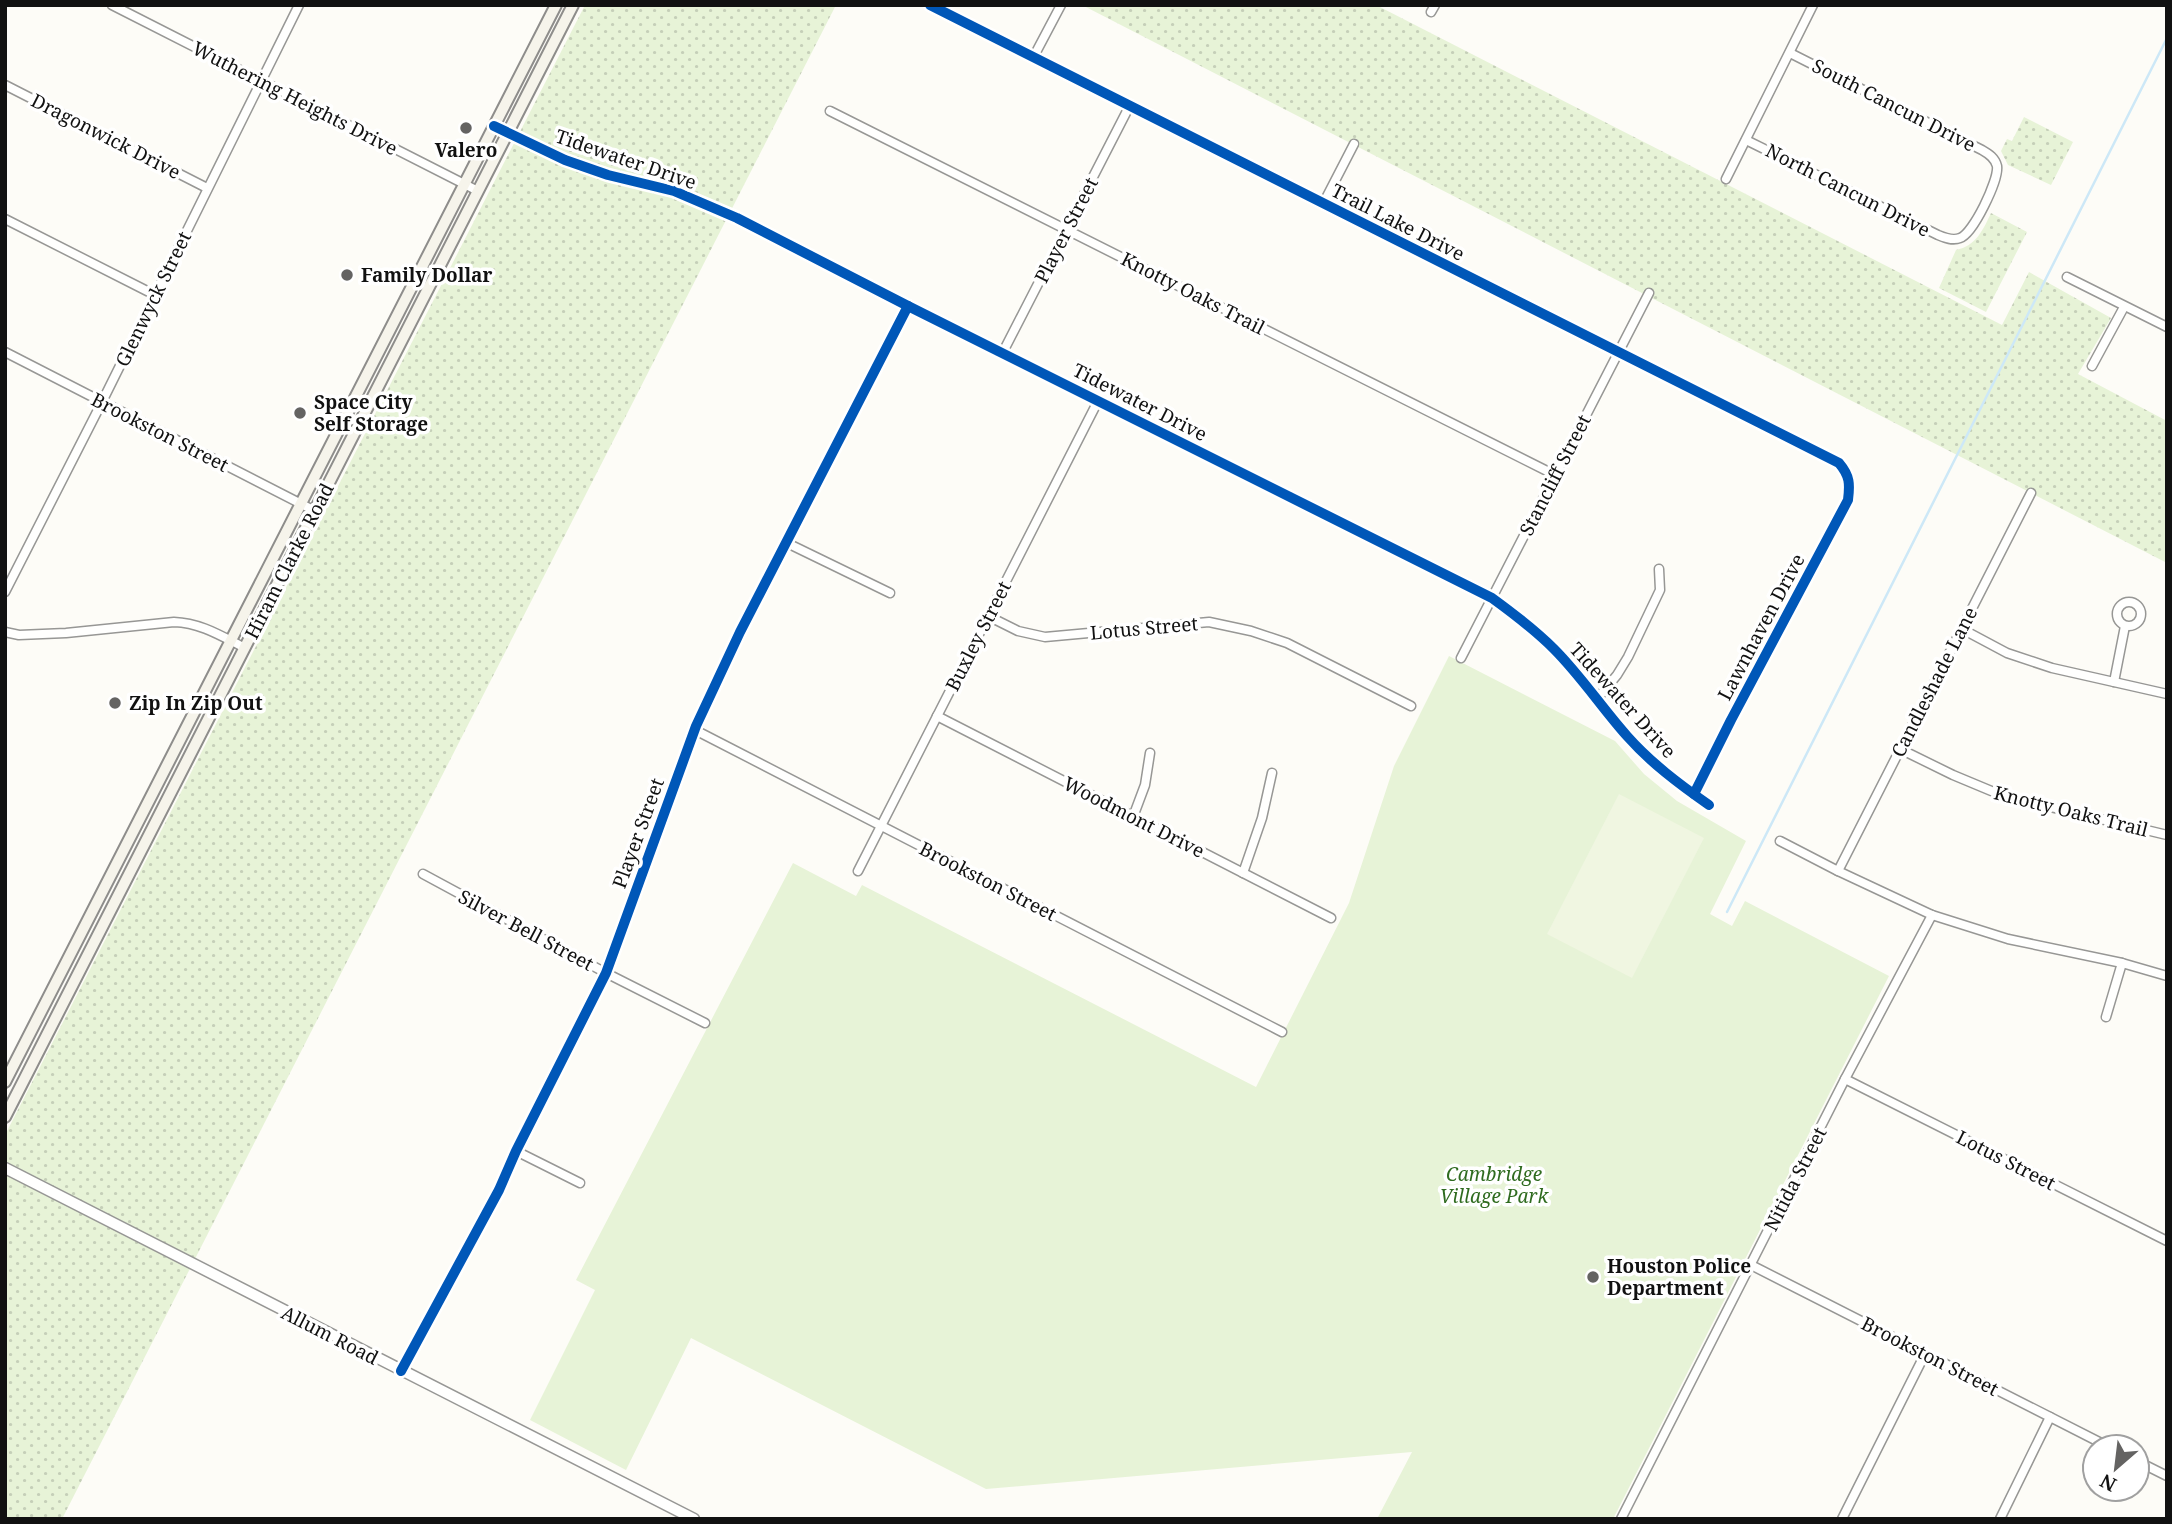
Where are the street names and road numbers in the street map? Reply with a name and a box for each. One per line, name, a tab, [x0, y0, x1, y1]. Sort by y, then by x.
street label: Wuthering Heights Drive	[188, 35, 402, 161]
street label: South Cancun Drive	[1808, 52, 1980, 158]
street label: Dragonwick Drive	[27, 87, 185, 185]
street label: Tidewater Drive	[552, 123, 700, 195]
street label: North Cancun Drive	[1761, 137, 1935, 243]
street label: Player Street	[1028, 172, 1104, 287]
street label: Trail Lake Drive	[1327, 177, 1469, 267]
street label: Glenwyck Street	[109, 227, 197, 371]
street label: Knotty Oaks Trail	[1117, 246, 1269, 340]
street label: Tidewater Drive	[1068, 357, 1212, 447]
street label: Brookston Street	[87, 386, 233, 478]
street label: Stancliff Street	[1513, 410, 1597, 540]
street label: Hiram Clarke Road	[238, 478, 340, 644]
street label: Lawnhaven Drive	[1711, 549, 1811, 705]
street label: Buxley Street	[939, 576, 1017, 695]
street label: Candleshade Lane	[1885, 602, 1983, 762]
street label: Lotus Street	[1089, 610, 1199, 646]
street label: Tidewater Drive	[1564, 637, 1682, 763]
street label: Woodmont Drive	[1059, 770, 1209, 864]
street label: Player Street	[606, 774, 670, 892]
street label: Knotty Oaks Trail	[1991, 779, 2151, 843]
street label: Brookston Street	[915, 835, 1061, 927]
street label: Silver Bell Street	[454, 883, 598, 977]
street label: Nitida Street	[1758, 1122, 1833, 1236]
street label: Lotus Street	[1952, 1124, 2060, 1196]
street label: Allum Road	[277, 1299, 383, 1371]
street label: Brookston Street	[1857, 1310, 2003, 1402]

